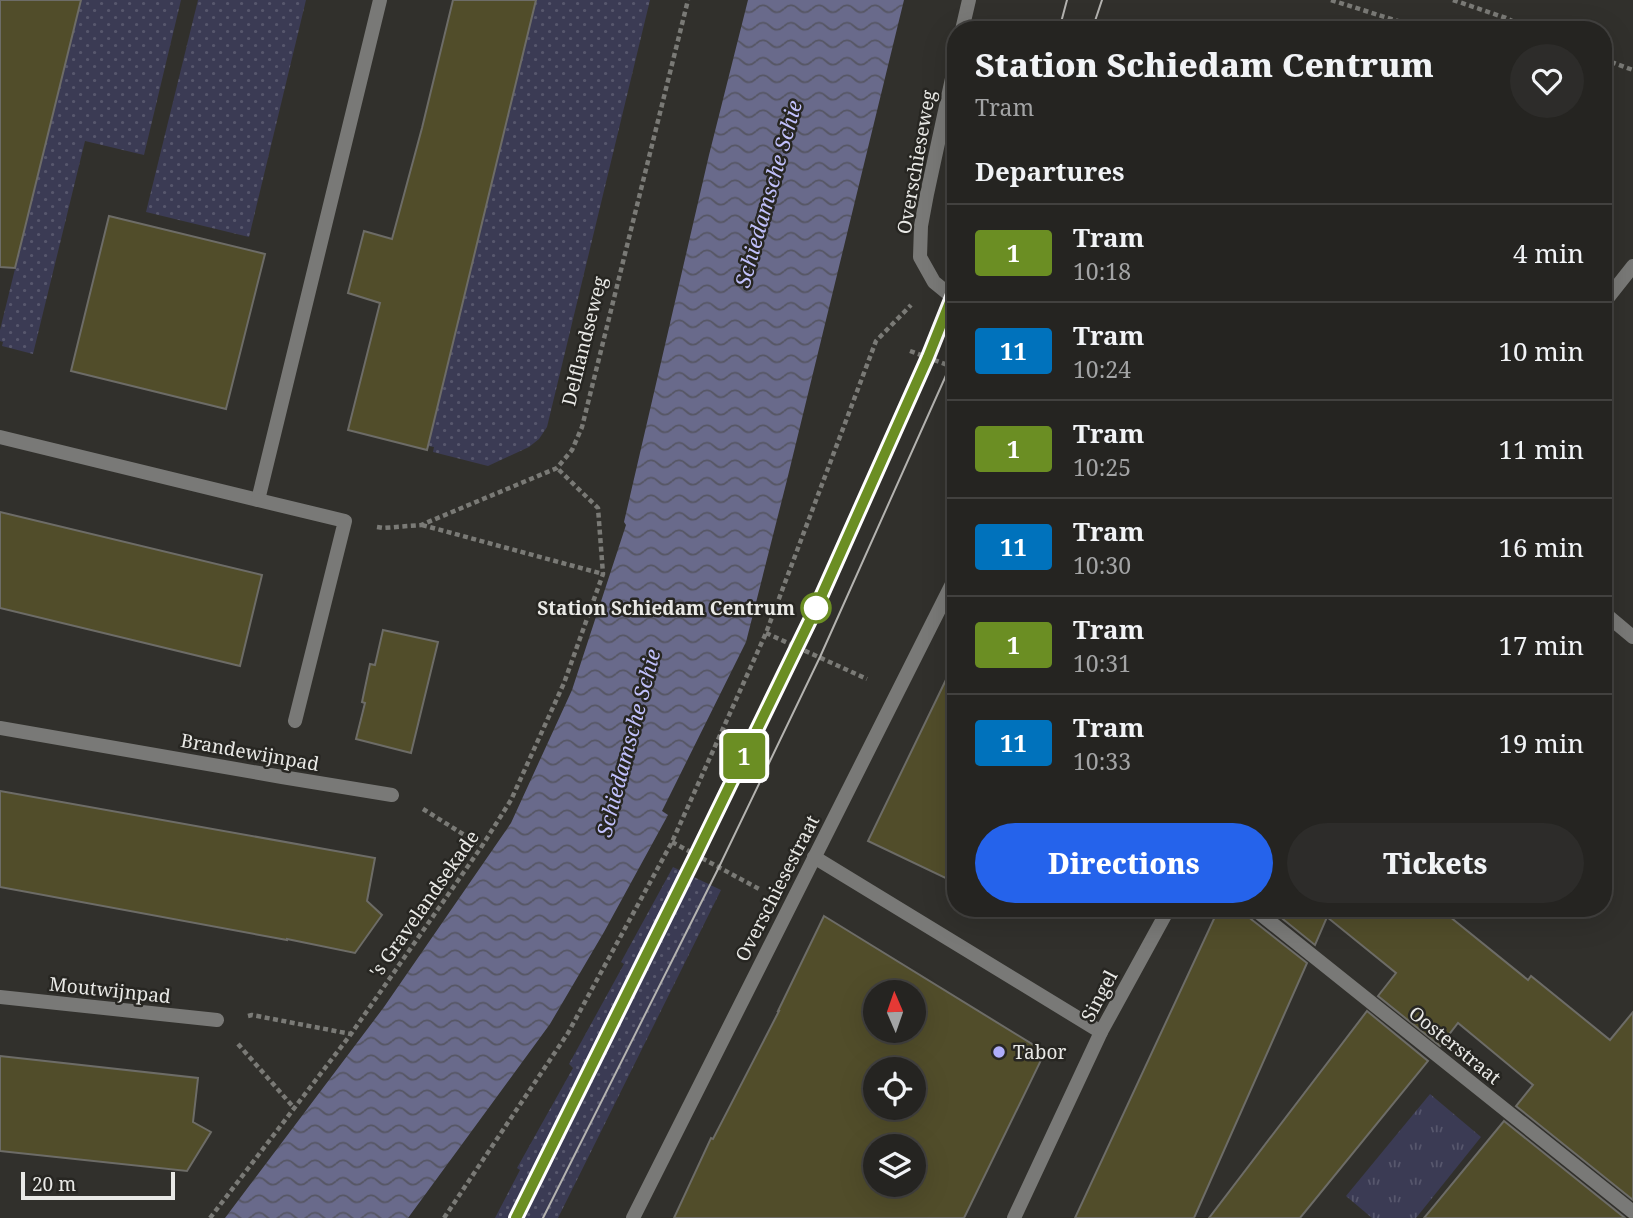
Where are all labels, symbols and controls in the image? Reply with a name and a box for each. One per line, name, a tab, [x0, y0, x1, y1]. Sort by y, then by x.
text: Station Schiedam Centrum	[975, 42, 1434, 87]
button: heart	[1510, 44, 1584, 118]
street label: Overschieseweg	[891, 88, 941, 236]
text: Tram	[975, 91, 1034, 123]
water label: Schiedamsche Schie	[728, 97, 808, 291]
text: Departures	[975, 153, 1125, 189]
text: Tram	[1073, 219, 1144, 255]
text: 4 min	[1513, 235, 1584, 271]
text: 1	[1007, 236, 1020, 269]
text: 10:18	[1073, 255, 1131, 287]
street label: Delflandseweg	[555, 274, 613, 408]
text: Tram	[1073, 317, 1144, 353]
text: 10 min	[1499, 333, 1584, 369]
text: 11	[1000, 334, 1027, 367]
text: 10:24	[1073, 353, 1131, 385]
text: Tram	[1073, 415, 1144, 451]
text: 11 min	[1499, 431, 1584, 467]
text: 1	[1007, 432, 1020, 465]
text: 10:25	[1073, 451, 1131, 483]
text: Tram	[1073, 513, 1144, 549]
text: 16 min	[1499, 529, 1584, 565]
text: 11	[1000, 530, 1027, 563]
text: 10:30	[1073, 549, 1131, 581]
marker: Station Schiedam Centrum	[801, 593, 831, 623]
place label: Station Schiedam Centrum	[537, 595, 795, 621]
text: Tram	[1073, 611, 1144, 647]
text: 17 min	[1499, 627, 1584, 663]
text: 1	[1007, 628, 1020, 661]
water label: Schiedamsche Schie	[589, 646, 667, 840]
text: 10:31	[1073, 647, 1131, 679]
text: Tram	[1073, 709, 1144, 745]
text: 19 min	[1499, 725, 1584, 761]
text: 11	[1000, 726, 1027, 759]
street label: Brandewijnpad	[179, 727, 322, 777]
line badge: 1	[721, 733, 767, 779]
text: 1	[737, 739, 751, 772]
text: 10:33	[1073, 745, 1131, 777]
street label: Overschiesestraat	[729, 810, 825, 966]
button: Directions	[975, 823, 1273, 903]
button: Tickets	[1287, 823, 1584, 903]
street label: 's Gravelandsekade	[363, 825, 485, 983]
street label: Singel	[1075, 966, 1123, 1026]
street label: Moutwijnpad	[48, 971, 172, 1009]
north arrow	[863, 980, 926, 1043]
map controls	[863, 980, 926, 1197]
street label: Oosterstraat	[1404, 1000, 1507, 1090]
place label: Tabor	[1013, 1039, 1066, 1065]
marker: Tabor	[991, 1044, 1007, 1060]
button: locate	[863, 1057, 926, 1120]
button: layers	[863, 1134, 926, 1197]
scale bar	[21, 1169, 175, 1201]
text: 20 m	[32, 1171, 76, 1197]

